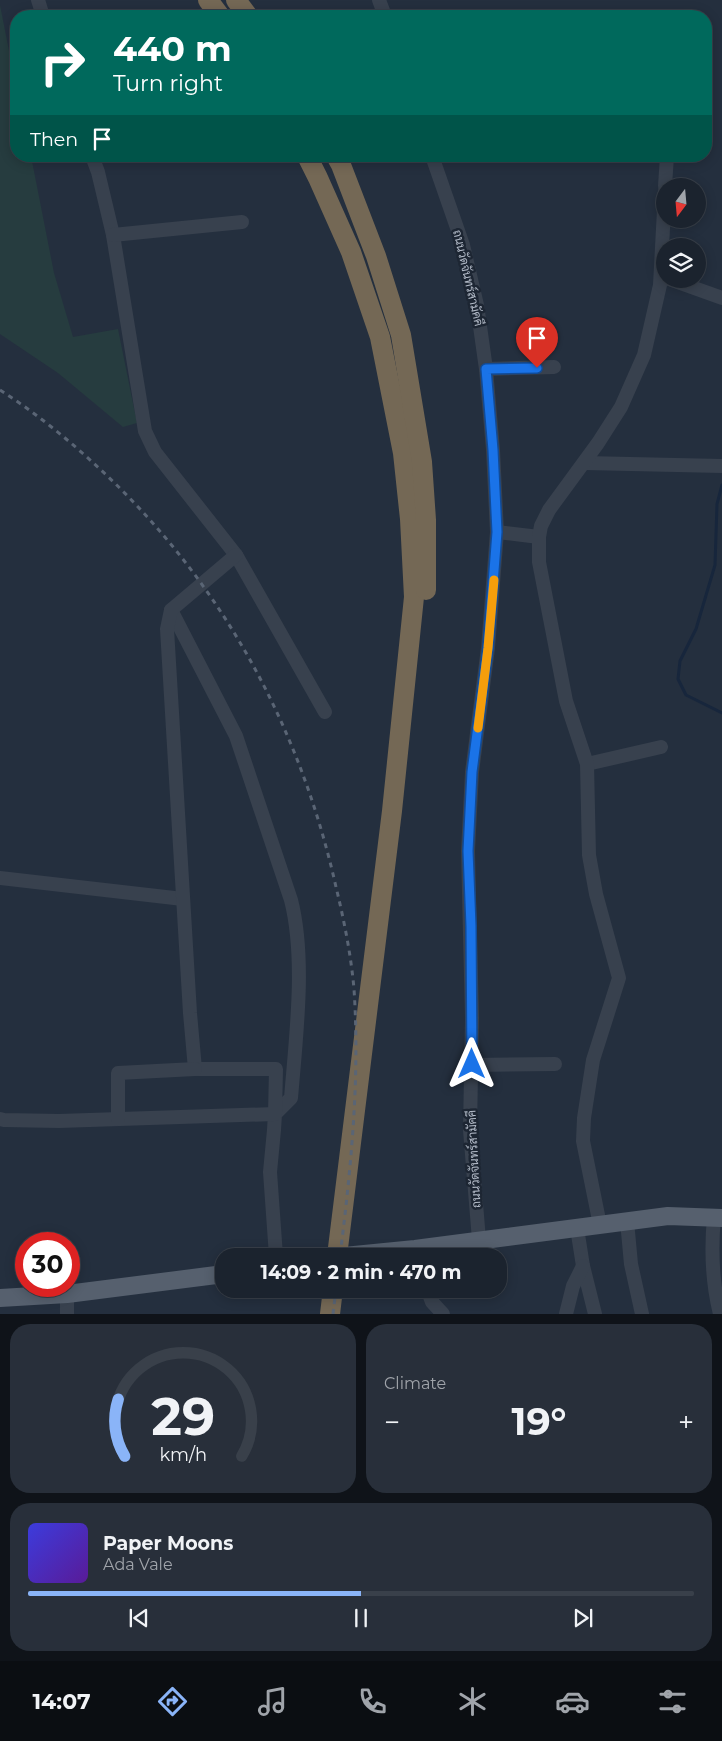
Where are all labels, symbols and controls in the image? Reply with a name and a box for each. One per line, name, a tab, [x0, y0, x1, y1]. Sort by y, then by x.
text: 440 m	[113, 27, 232, 70]
icon: right	[30, 30, 95, 95]
text: Turn right	[113, 70, 223, 97]
icon: arrive	[88, 125, 116, 153]
text: Then	[30, 128, 78, 151]
north arrow	[656, 178, 706, 228]
map controls	[656, 178, 706, 288]
street label: ถนนวัดจันทร์สามัคคี	[450, 228, 487, 327]
button: layers	[656, 238, 706, 288]
pin	[516, 317, 558, 368]
icon: arrive	[523, 324, 551, 352]
position arrow	[445, 1037, 497, 1089]
street label: ถนนวัดจันทร์สามัคคี	[463, 1110, 484, 1208]
speed limit sign: 30	[15, 1232, 80, 1297]
text: 14:09 · 2 min · 470 m	[261, 1261, 461, 1284]
text: Climate	[384, 1374, 446, 1393]
text: 29	[151, 1385, 215, 1448]
text: 19°	[512, 1398, 567, 1445]
text: −	[384, 1405, 400, 1439]
text: +	[678, 1405, 694, 1439]
text: km/h	[159, 1444, 207, 1465]
text: Paper Moons	[103, 1532, 233, 1555]
text: Ada Vale	[103, 1555, 173, 1574]
icon: previous	[125, 1604, 153, 1632]
icon: pause	[347, 1604, 375, 1632]
icon: next	[569, 1604, 597, 1632]
icon: directions	[155, 1684, 190, 1719]
icon: music	[255, 1684, 290, 1719]
icon: phone	[355, 1684, 390, 1719]
icon: climate	[455, 1684, 490, 1719]
icon: car	[555, 1684, 590, 1719]
icon: filters	[655, 1684, 690, 1719]
text: 14:07	[32, 1688, 91, 1715]

